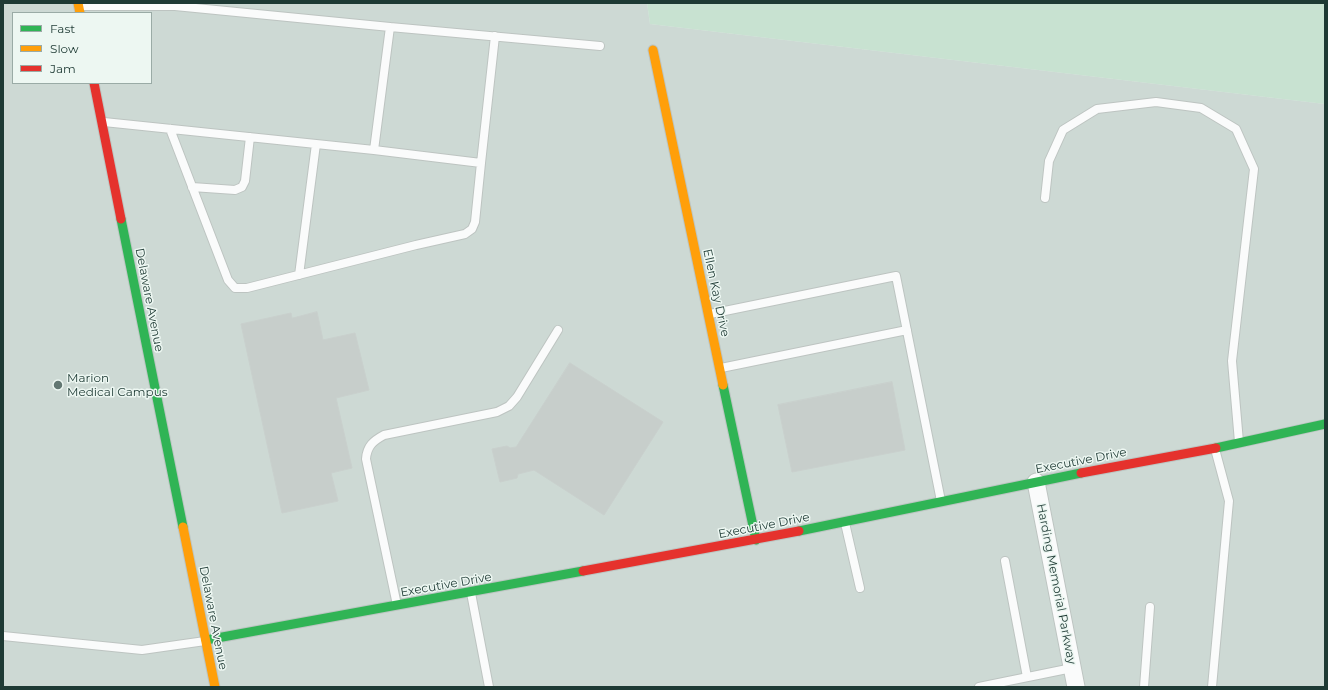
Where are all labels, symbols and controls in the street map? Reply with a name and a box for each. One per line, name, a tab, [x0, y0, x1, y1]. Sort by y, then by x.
legend	[12, 12, 152, 84]
text: Fast	[50, 21, 75, 36]
text: Slow	[50, 41, 79, 56]
text: Jam	[50, 61, 76, 76]
street label: Delaware Avenue	[132, 247, 166, 353]
street label: Ellen Kay Drive	[700, 248, 732, 338]
place label: Marion Medical Campus	[67, 371, 168, 399]
marker: Marion Medical Campus	[52, 379, 64, 391]
street label: Executive Drive	[1034, 445, 1128, 477]
street label: Harding Memorial Parkway	[1033, 502, 1079, 666]
street label: Executive Drive	[717, 510, 811, 542]
street label: Delaware Avenue	[196, 565, 230, 671]
street label: Executive Drive	[399, 570, 493, 600]

